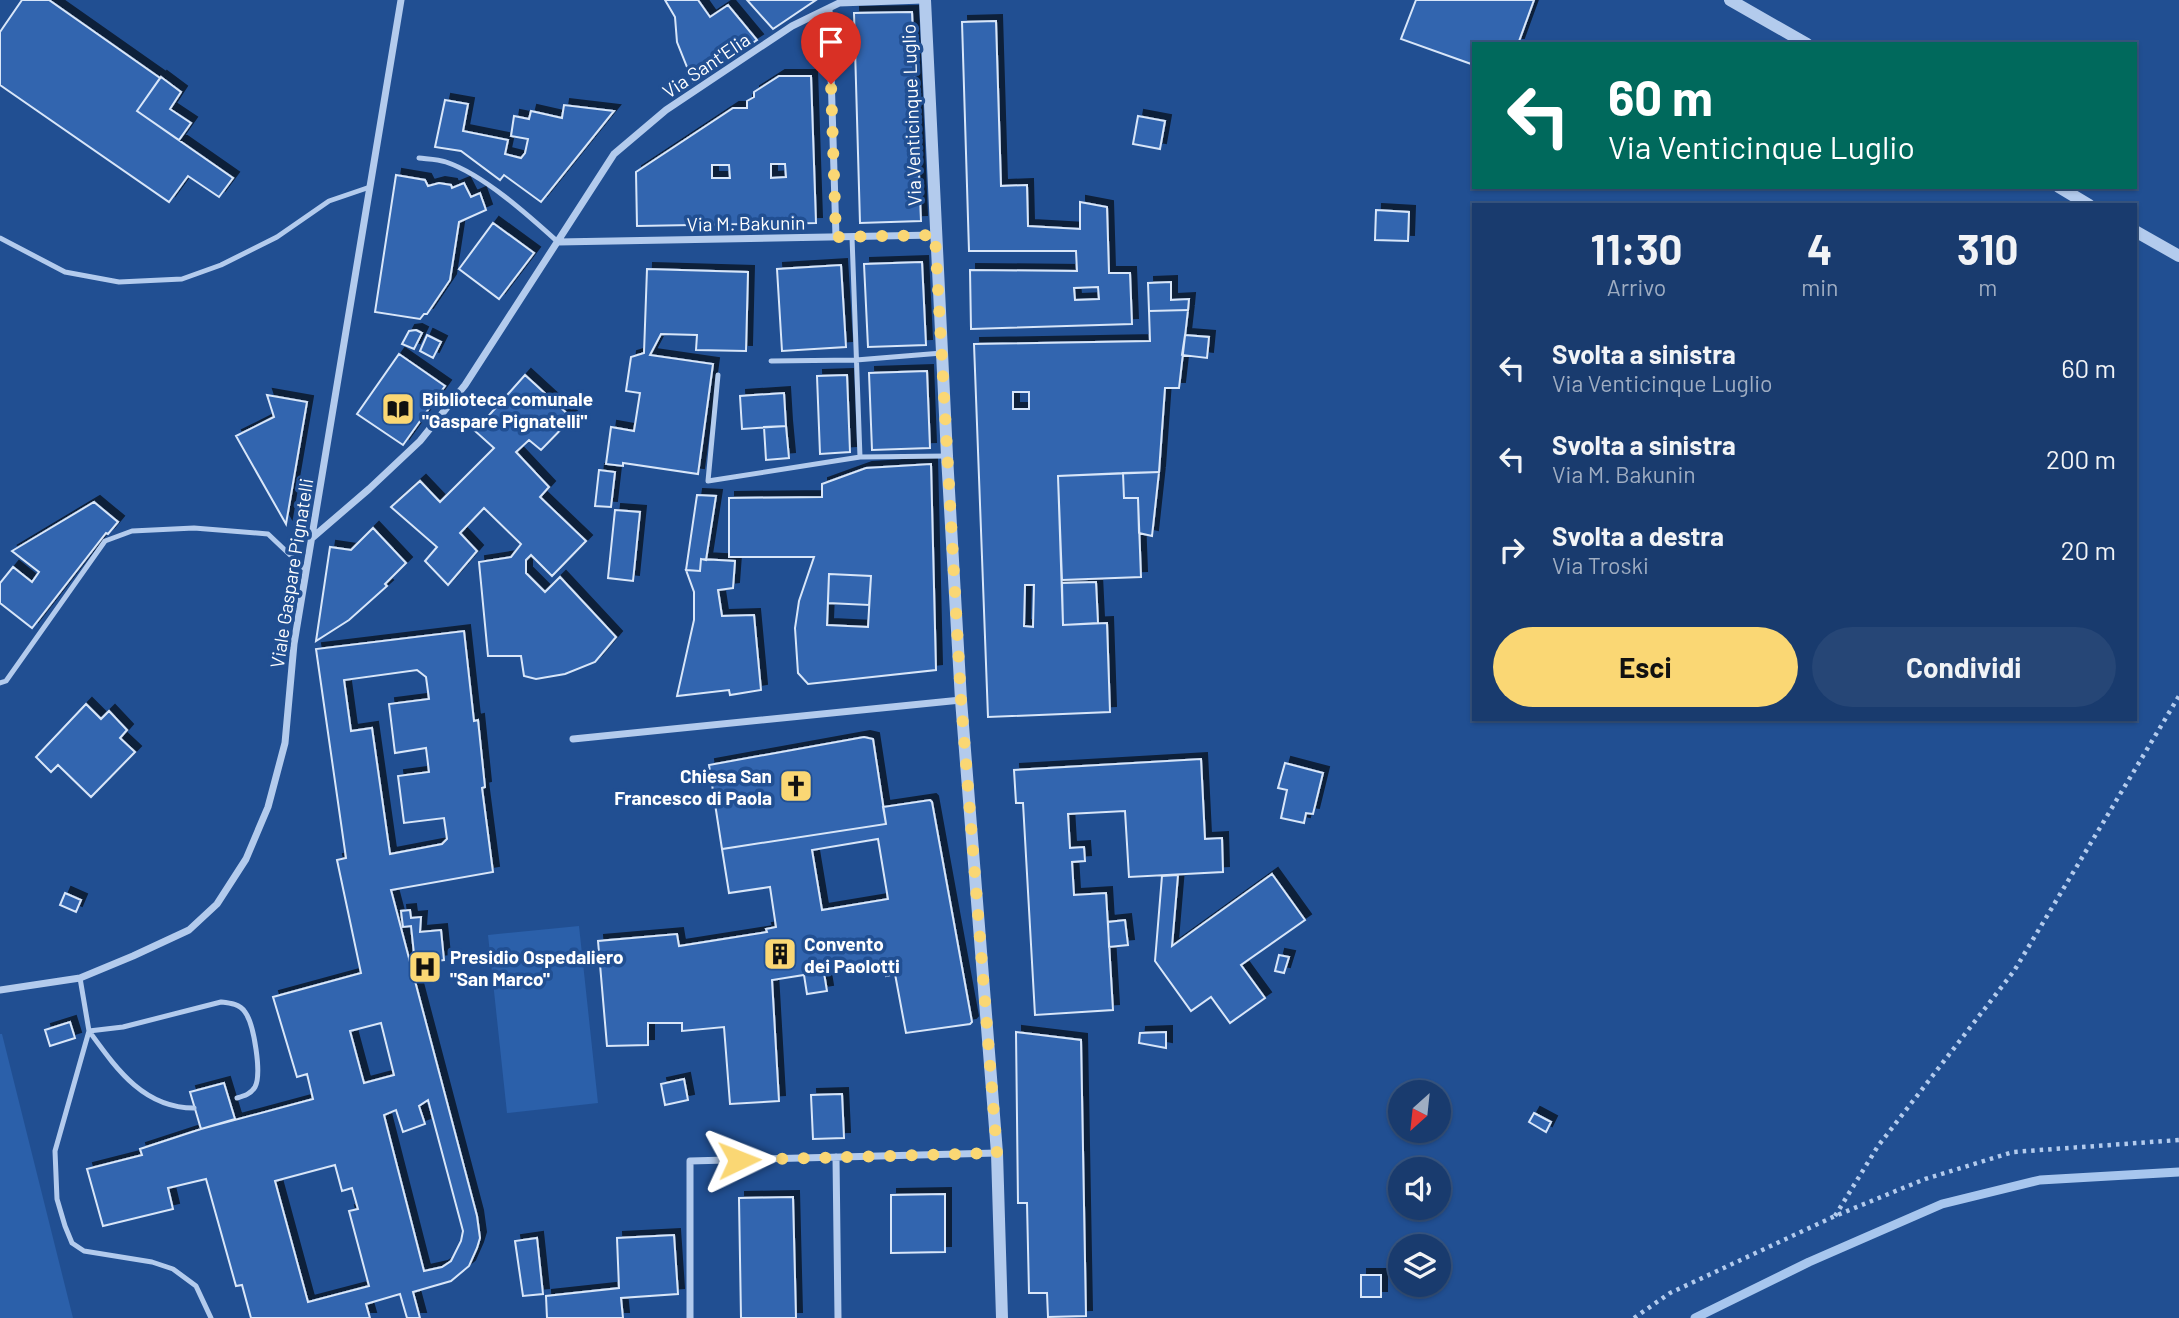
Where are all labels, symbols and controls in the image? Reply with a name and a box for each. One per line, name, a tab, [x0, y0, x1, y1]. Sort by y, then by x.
pin	[801, 12.0, 861, 84]
icon: arrive	[812, 23, 850, 61]
street label: Via Venticinque Luglio	[896, 24, 926, 206]
street label: Via Sant'Elia	[658, 27, 754, 103]
text: 60 m	[1608, 67, 1713, 126]
icon: left	[1493, 70, 1584, 161]
text: Via Venticinque Luglio	[1608, 127, 1915, 165]
street label: Via M. Bakunin	[686, 210, 806, 236]
text: 11:30	[1591, 223, 1683, 273]
text: 4	[1807, 223, 1833, 273]
text: 310	[1957, 223, 2018, 273]
text: Arrivo	[1607, 273, 1666, 301]
text: min	[1801, 273, 1838, 301]
text: m	[1978, 273, 1997, 301]
text: Svolta a sinistra	[1552, 338, 1736, 369]
icon: left	[1493, 349, 1531, 387]
text: 60 m	[2061, 352, 2116, 383]
text: Via Venticinque Luglio	[1552, 369, 1773, 397]
place label: Biblioteca comunale "Gaspare Pignatelli"	[422, 387, 593, 432]
library icon: Biblioteca comunale "Gaspare Pignatelli"	[379, 390, 417, 428]
text: Svolta a sinistra	[1552, 429, 1736, 460]
icon: left	[1493, 440, 1531, 478]
text: 200 m	[2046, 443, 2116, 474]
text: Via M. Bakunin	[1552, 460, 1696, 488]
street label: Viale Gaspare Pignatelli	[265, 476, 317, 670]
text: Svolta a destra	[1552, 520, 1724, 551]
icon: right	[1493, 531, 1531, 569]
text: 20 m	[2061, 534, 2116, 565]
text: Via Troski	[1552, 551, 1649, 579]
button: Esci	[1493, 627, 1798, 707]
button: Condividi	[1812, 627, 2116, 707]
place label: Chiesa San Francesco di Paola	[614, 764, 772, 809]
church icon: Chiesa San Francesco di Paola	[777, 767, 815, 805]
place label: Convento dei Paolotti	[804, 932, 900, 977]
building icon: Convento dei Paolotti	[761, 935, 799, 973]
place label: Presidio Ospedaliero "San Marco"	[450, 945, 624, 990]
hospital icon: Presidio Ospedaliero "San Marco"	[406, 948, 444, 986]
north arrow	[1388, 1080, 1451, 1143]
map controls	[1388, 1080, 1451, 1297]
position arrow	[702, 1123, 776, 1197]
button: sound	[1388, 1157, 1451, 1220]
button: layers	[1388, 1234, 1451, 1297]

